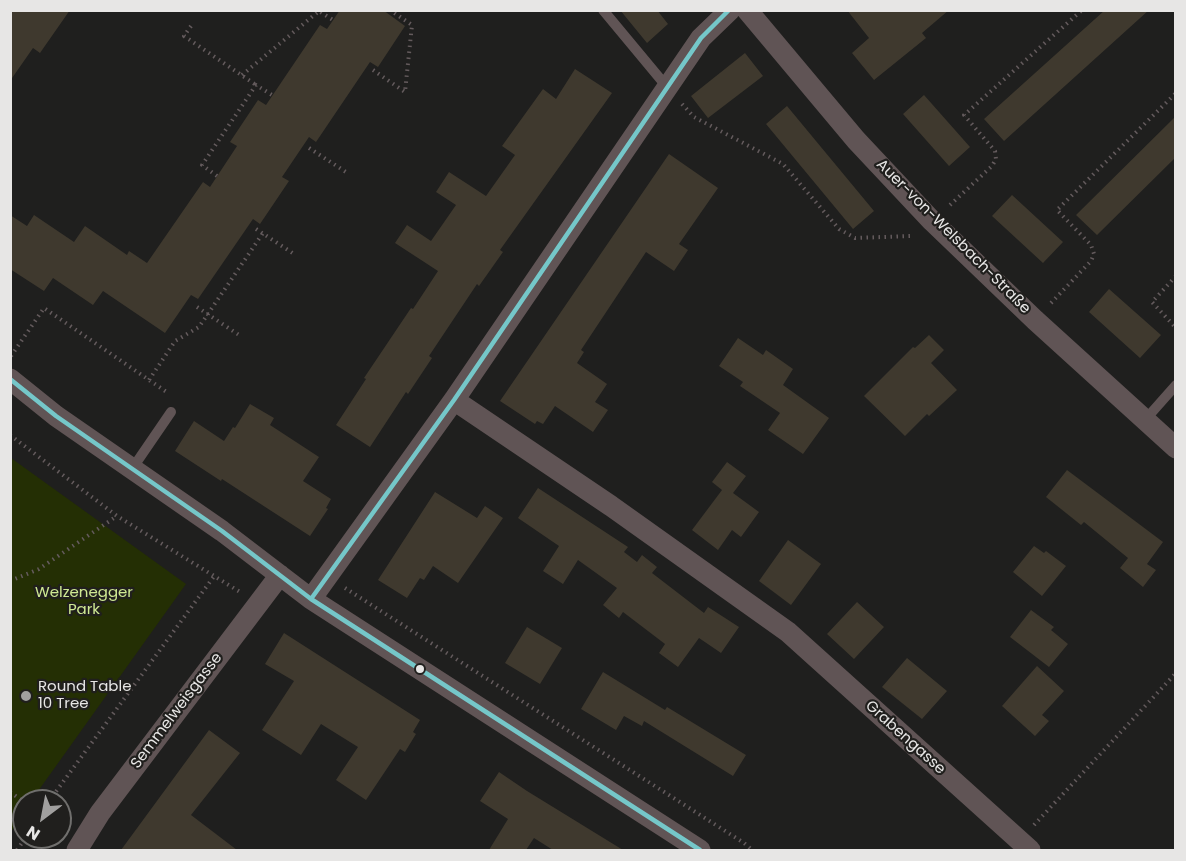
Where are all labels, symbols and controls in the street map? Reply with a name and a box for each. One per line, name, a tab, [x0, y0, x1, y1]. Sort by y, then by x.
street label: Auer-von-Welsbach-Straße	[872, 156, 1034, 318]
park label: Welzenegger Park	[35, 584, 133, 619]
street label: Semmelweisgasse	[128, 650, 226, 772]
unlabelled marker	[414, 663, 426, 675]
place label: Round Table 10 Tree	[38, 678, 131, 713]
marker: Round Table 10 Tree	[19, 689, 33, 703]
street label: Grabengasse	[861, 697, 949, 779]
north arrow	[12, 789, 72, 849]
text: N	[22, 820, 44, 846]

